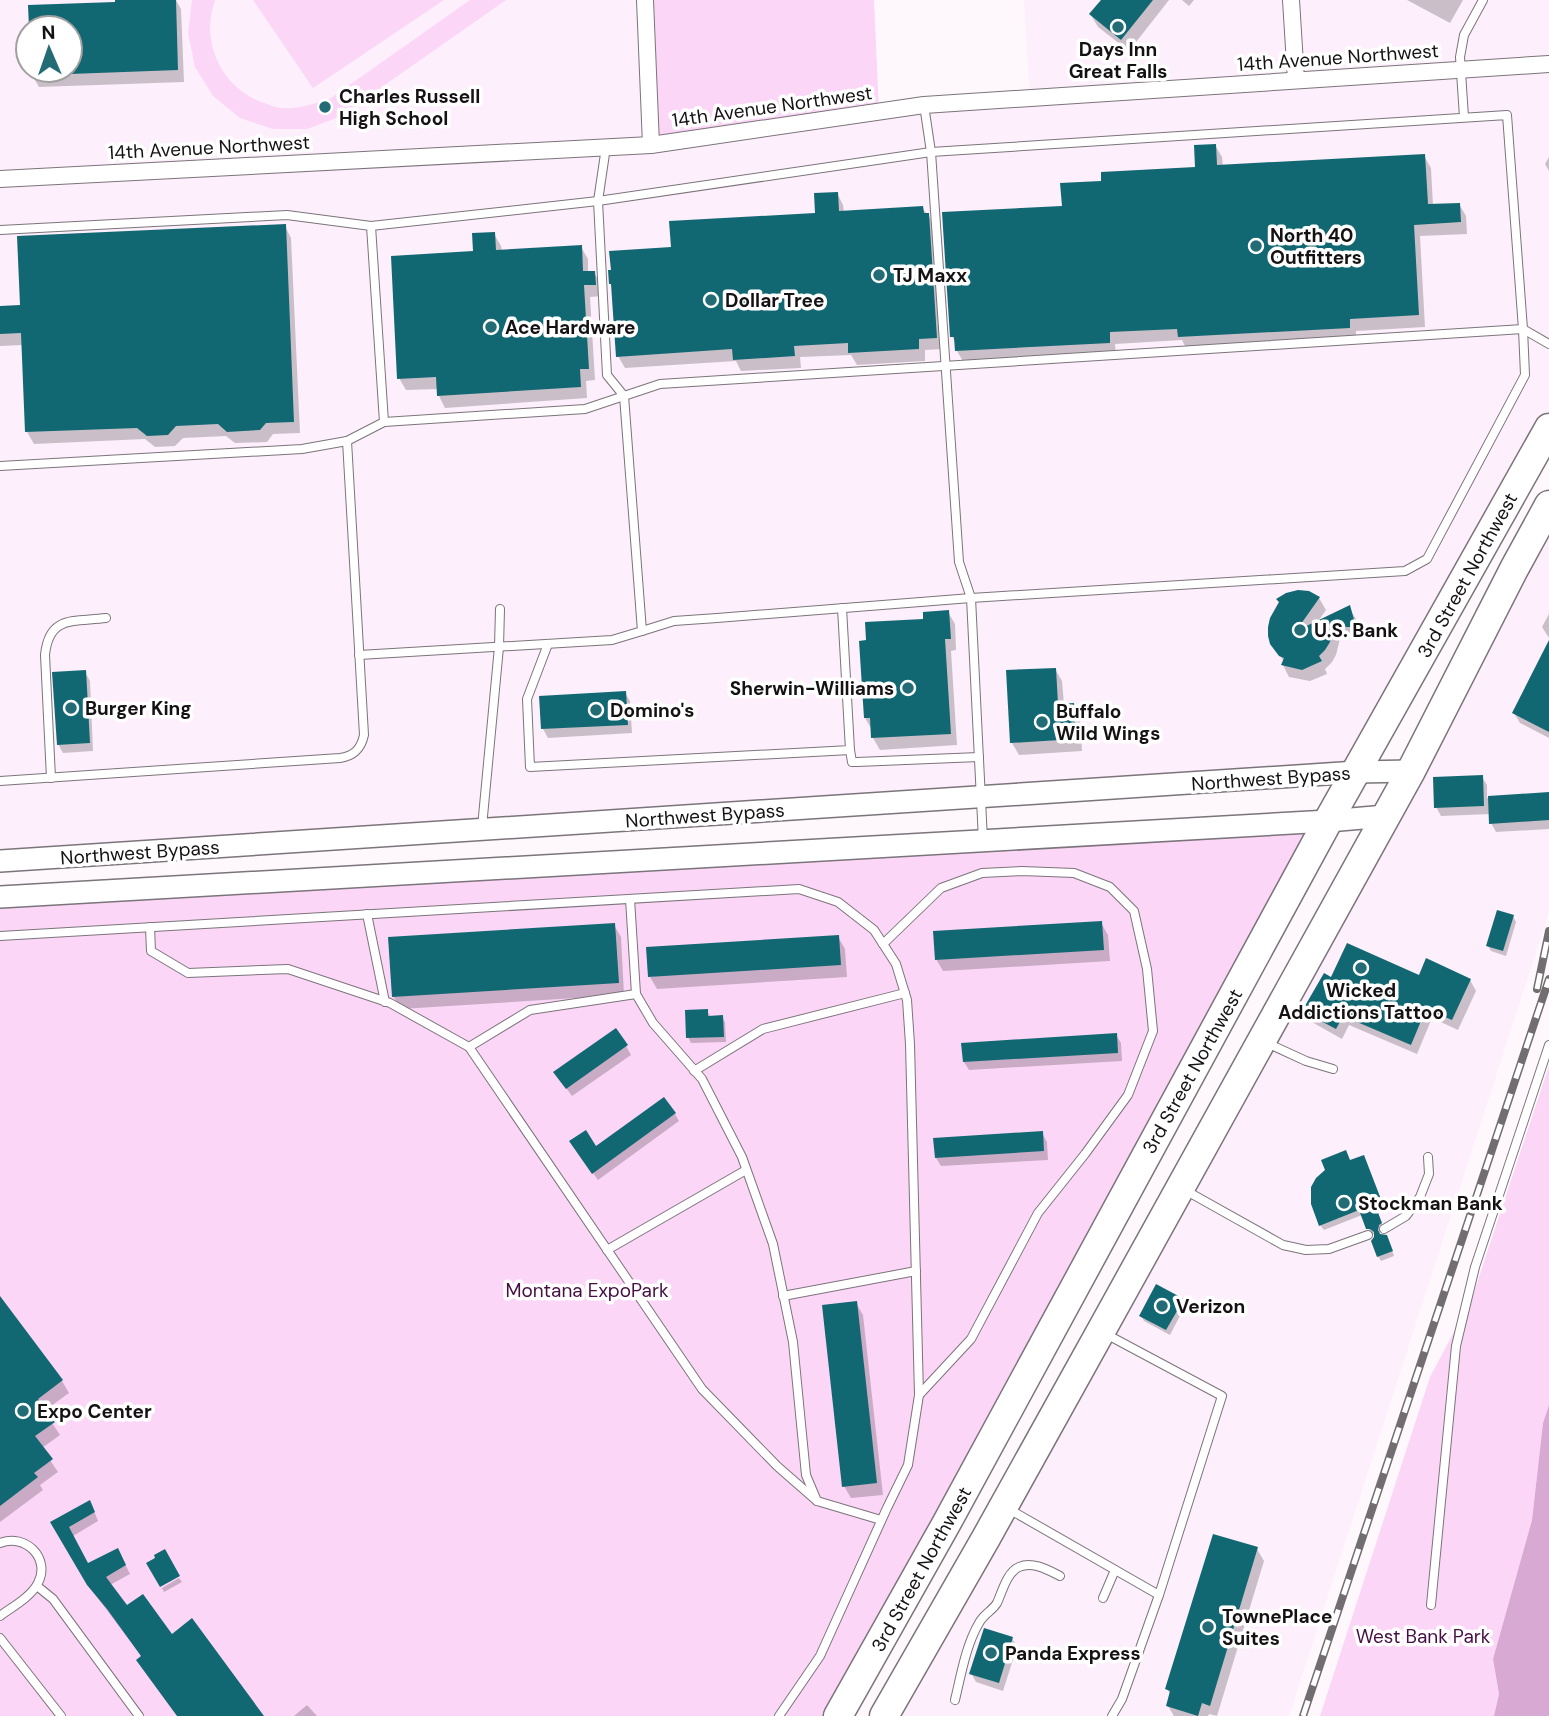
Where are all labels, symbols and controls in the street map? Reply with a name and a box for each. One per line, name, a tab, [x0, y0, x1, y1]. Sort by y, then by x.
north arrow	[14, 14, 84, 84]
marker: Days Inn Great Falls	[1110, 19, 1126, 35]
text: N	[41, 20, 56, 45]
place label: Days Inn Great Falls	[1069, 37, 1167, 84]
street label: 14th Avenue Northwest	[1237, 38, 1440, 77]
street label: 14th Avenue Northwest	[670, 80, 874, 133]
place label: Charles Russell High School	[339, 84, 480, 131]
marker: Charles Russell High School	[317, 99, 333, 115]
street label: 14th Avenue Northwest	[108, 130, 310, 165]
place label: North 40 Outfitters	[1270, 223, 1362, 270]
marker: North 40 Outfitters	[1248, 238, 1264, 254]
place label: TJ Maxx	[893, 263, 967, 288]
marker: TJ Maxx	[871, 267, 887, 283]
place label: Dollar Tree	[725, 288, 825, 313]
marker: Dollar Tree	[703, 292, 719, 308]
place label: Ace Hardware	[505, 315, 636, 340]
marker: Ace Hardware	[483, 319, 499, 335]
street label: 3rd Street Northwest	[1412, 488, 1523, 662]
place label: U.S. Bank	[1314, 618, 1398, 643]
marker: U.S. Bank	[1292, 622, 1308, 638]
place label: Sherwin-Williams	[730, 676, 894, 701]
marker: Sherwin-Williams	[900, 680, 916, 696]
place label: Burger King	[85, 696, 192, 721]
place label: Domino's	[610, 698, 694, 723]
place label: Buffalo Wild Wings	[1056, 699, 1160, 746]
marker: Burger King	[63, 700, 79, 716]
marker: Domino's	[588, 702, 604, 718]
marker: Buffalo Wild Wings	[1034, 714, 1050, 730]
street label: Northwest Bypass	[1191, 760, 1352, 797]
street label: Northwest Bypass	[625, 797, 786, 834]
street label: Northwest Bypass	[60, 834, 221, 871]
marker: Wicked Addictions Tattoo	[1353, 960, 1369, 976]
place label: Wicked Addictions Tattoo	[1278, 978, 1444, 1025]
street label: 3rd Street Northwest	[1137, 984, 1248, 1158]
place label: Stockman Bank	[1358, 1191, 1503, 1216]
marker: Stockman Bank	[1336, 1195, 1352, 1211]
park label: Montana ExpoPark	[505, 1278, 669, 1303]
place label: Verizon	[1176, 1294, 1245, 1319]
marker: Verizon	[1154, 1298, 1170, 1314]
place label: Expo Center	[37, 1399, 152, 1424]
marker: Expo Center	[15, 1403, 31, 1419]
street label: 3rd Street Northwest	[866, 1482, 977, 1656]
place label: TownePlace Suites	[1222, 1604, 1332, 1651]
marker: TownePlace Suites	[1200, 1619, 1216, 1635]
park label: West Bank Park	[1356, 1624, 1491, 1649]
place label: Panda Express	[1005, 1641, 1141, 1666]
marker: Panda Express	[983, 1645, 999, 1661]

